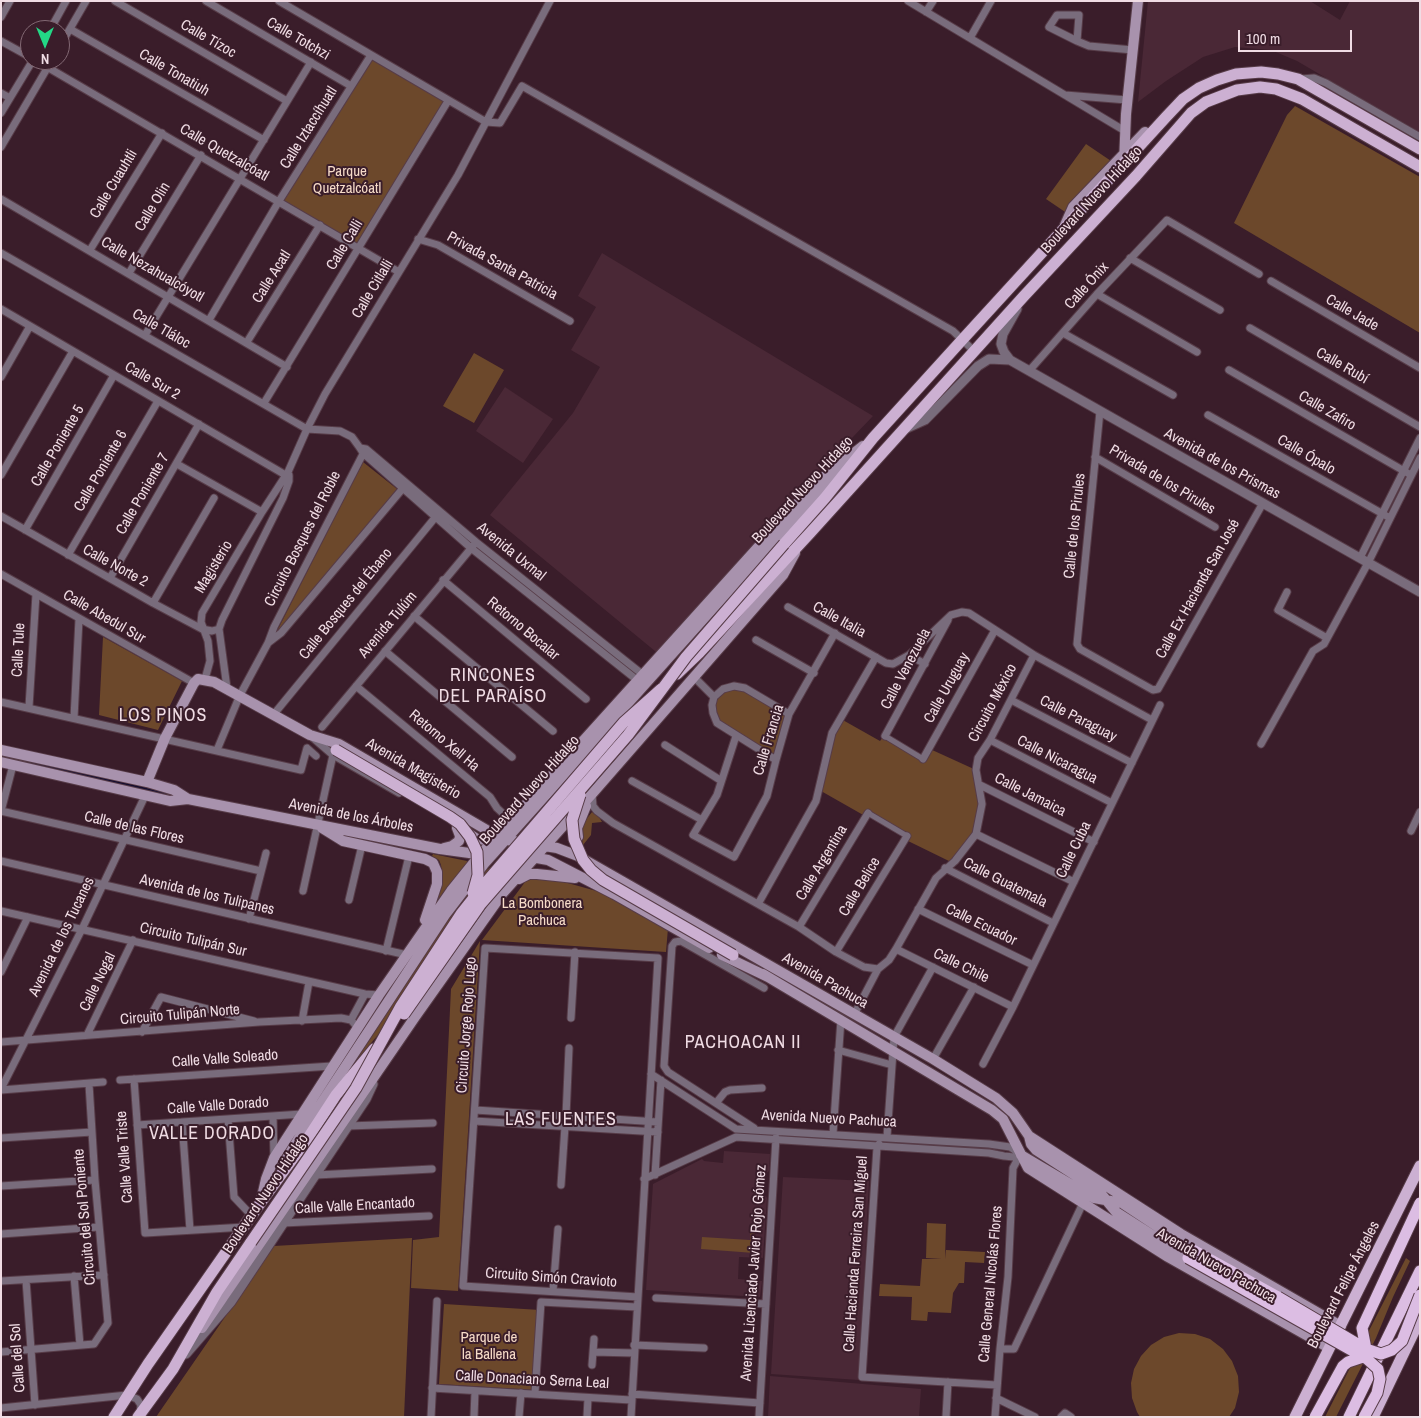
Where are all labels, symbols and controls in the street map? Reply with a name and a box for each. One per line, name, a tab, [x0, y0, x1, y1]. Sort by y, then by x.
street label: Calle Totchzi	[263, 14, 333, 64]
street label: Calle Tízoc	[177, 16, 239, 62]
north arrow	[20, 20, 70, 70]
scale bar	[1241, 20, 1355, 52]
text: 100 m	[1246, 28, 1280, 49]
street label: Calle Tonatiuh	[135, 46, 213, 100]
text: N	[41, 50, 49, 68]
street label: Calle Iztaccíhuatl	[277, 84, 341, 172]
street label: Calle Quetzalcóatl	[176, 120, 272, 186]
street label: Boulevard Nuevo Hidalgo	[1038, 143, 1146, 257]
street label: Calle Cuauhtli	[86, 146, 142, 222]
park label: Parque Quetzalcóatl	[313, 163, 381, 198]
street label: Calle Olin	[131, 179, 175, 235]
street label: Calle Calli	[323, 216, 367, 274]
street label: Privada Santa Patricia	[444, 228, 560, 304]
street label: Calle Nezahualcóyotl	[97, 233, 207, 307]
street label: Calle Acatl	[249, 247, 295, 307]
street label: Calle Citlalli	[348, 256, 398, 322]
street label: Calle Ónix	[1061, 259, 1113, 313]
street label: Calle Jade	[1322, 291, 1382, 335]
street label: Calle Tláloc	[129, 305, 193, 353]
street label: Calle Rubí	[1313, 344, 1371, 388]
street label: Calle Sur 2	[121, 358, 183, 404]
street label: Calle Zafiro	[1295, 387, 1359, 435]
street label: Calle Poniente 5	[27, 402, 89, 490]
street label: Avenida de los Prismas	[1161, 425, 1283, 503]
street label: Calle Poniente 6	[70, 427, 132, 515]
street label: Calle Ópalo	[1274, 431, 1338, 479]
street label: Boulevard Nuevo Hidalgo	[749, 433, 857, 547]
street label: Privada de los Pirules	[1106, 441, 1218, 519]
street label: Calle Poniente 7	[112, 450, 174, 538]
street label: Circuito Bosques del Roble	[261, 468, 345, 610]
street label: Calle de los Pirules	[1061, 472, 1089, 580]
street label: Calle Ex Hacienda San José	[1152, 516, 1244, 662]
street label: Avenida Uxmal	[473, 519, 549, 585]
street label: Magisterio	[191, 537, 237, 597]
street label: Calle Norte 2	[79, 541, 151, 591]
street label: Calle Bosques del Ébano	[296, 545, 396, 663]
street label: Calle Abedul Sur	[60, 586, 148, 648]
street label: Avenida Tulúm	[355, 588, 421, 662]
street label: Retorno Bocalar	[483, 594, 563, 664]
street label: Calle Italia	[809, 598, 869, 642]
street label: Calle Tule	[9, 622, 29, 678]
street label: Calle Venezuela	[877, 626, 935, 712]
street label: Calle Uruguay	[920, 650, 974, 726]
street label: Circuito México	[965, 661, 1021, 745]
district label: RINCONES DEL PARAÍSO	[437, 665, 549, 708]
street label: Calle Paraguay	[1036, 692, 1120, 746]
street label: Calle Francia	[750, 702, 788, 778]
district label: LOS PINOS	[118, 705, 208, 727]
street label: Retorno Xell Ha	[405, 706, 483, 776]
street label: Boulevard Nuevo Hidalgo	[476, 732, 584, 848]
street label: Calle Nicaragua	[1014, 732, 1100, 788]
street label: Avenida Magisterio	[362, 735, 464, 803]
street label: Calle Jamaica	[991, 769, 1069, 821]
street label: Avenida de los Árboles	[287, 795, 415, 837]
street label: Calle de las Flores	[82, 808, 186, 848]
street label: Calle Cuba	[1053, 819, 1095, 881]
street label: Calle Argentina	[792, 822, 852, 904]
street label: Calle Belice	[835, 854, 885, 920]
street label: Calle Guatemala	[960, 854, 1050, 912]
street label: Avenida de los Tulipanes	[138, 871, 276, 919]
street label: Avenida de los Tucanes	[25, 874, 99, 1000]
park label: La Bombonera Pachuca	[502, 895, 582, 930]
street label: Calle Ecuador	[942, 900, 1020, 950]
street label: Circuito Tulipán Sur	[138, 919, 248, 961]
street label: Calle Chile	[930, 945, 992, 987]
street label: Calle Nogal	[76, 949, 120, 1015]
street label: Avenida Pachuca	[779, 949, 871, 1013]
street label: Circuito Jorge Rojo Lugo	[453, 956, 481, 1094]
street label: Circuito Tulipán Norte	[119, 1001, 241, 1029]
district label: PACHOACAN II	[683, 1032, 803, 1054]
street label: Calle Valle Soleado	[171, 1046, 279, 1072]
street label: Calle Valle Dorado	[167, 1093, 269, 1119]
street label: Avenida Nuevo Pachuca	[761, 1106, 897, 1132]
district label: LAS FUENTES	[504, 1109, 618, 1131]
street label: Calle Valle Triste	[113, 1110, 137, 1204]
district label: VALLE DORADO	[148, 1123, 276, 1145]
street label: Boulevard Nuevo Hidalgo	[219, 1131, 313, 1257]
street label: Circuito del Sol Poniente	[70, 1148, 100, 1286]
street label: Calle Hacienda Ferreira San Miguel	[840, 1155, 872, 1353]
street label: Avenida Licenciado Javier Rojo Gómez	[737, 1164, 771, 1382]
street label: Calle Valle Encantado	[295, 1194, 415, 1218]
street label: Calle General Nicolás Flores	[975, 1205, 1007, 1363]
street label: Boulevard Felipe Ángeles	[1304, 1218, 1384, 1352]
street label: Avenida Nuevo Pachuca	[1153, 1224, 1279, 1308]
street label: Circuito Simón Cravioto	[485, 1264, 617, 1292]
street label: Calle del Sol	[7, 1323, 29, 1393]
park label: Parque de la Ballena	[461, 1329, 517, 1364]
street label: Calle Donaciano Serna Leal	[455, 1367, 609, 1393]

